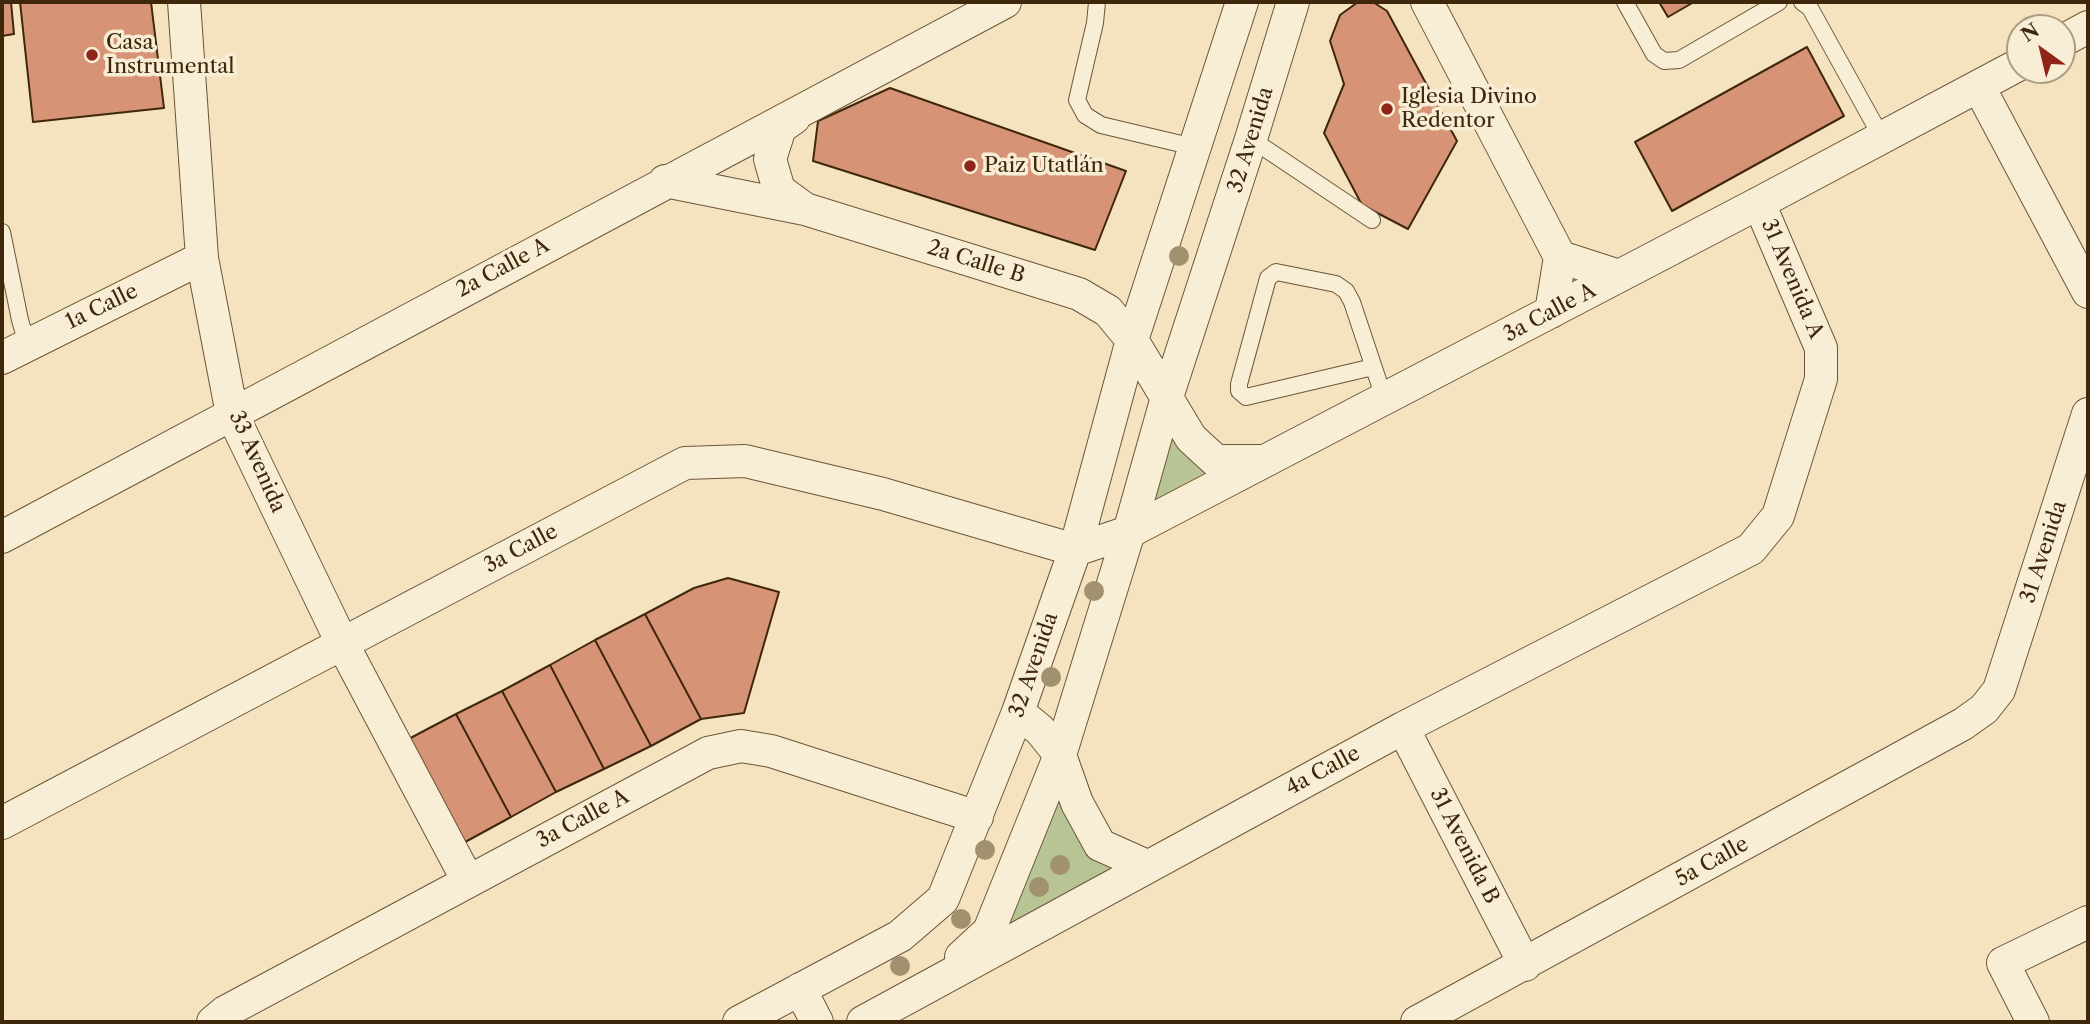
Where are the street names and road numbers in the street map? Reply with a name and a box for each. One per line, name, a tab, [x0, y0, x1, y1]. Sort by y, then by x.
street label: 32 Avenida	[1223, 84, 1279, 196]
street label: 31 Avenida A	[1756, 215, 1828, 343]
street label: 2a Calle A	[452, 233, 554, 303]
street label: 2a Calle B	[924, 235, 1028, 289]
street label: 3a Calle A	[1500, 278, 1600, 348]
street label: 1a Calle	[62, 279, 142, 335]
street label: 33 Avenida	[223, 407, 291, 517]
street label: 31 Avenida	[2016, 498, 2072, 606]
street label: 3a Calle	[480, 519, 562, 579]
street label: 32 Avenida	[1004, 609, 1064, 721]
street label: 4a Calle	[1282, 741, 1364, 801]
street label: 3a Calle A	[533, 784, 633, 854]
street label: 31 Avenida B	[1424, 784, 1504, 908]
street label: 5a Calle	[1671, 832, 1753, 892]

